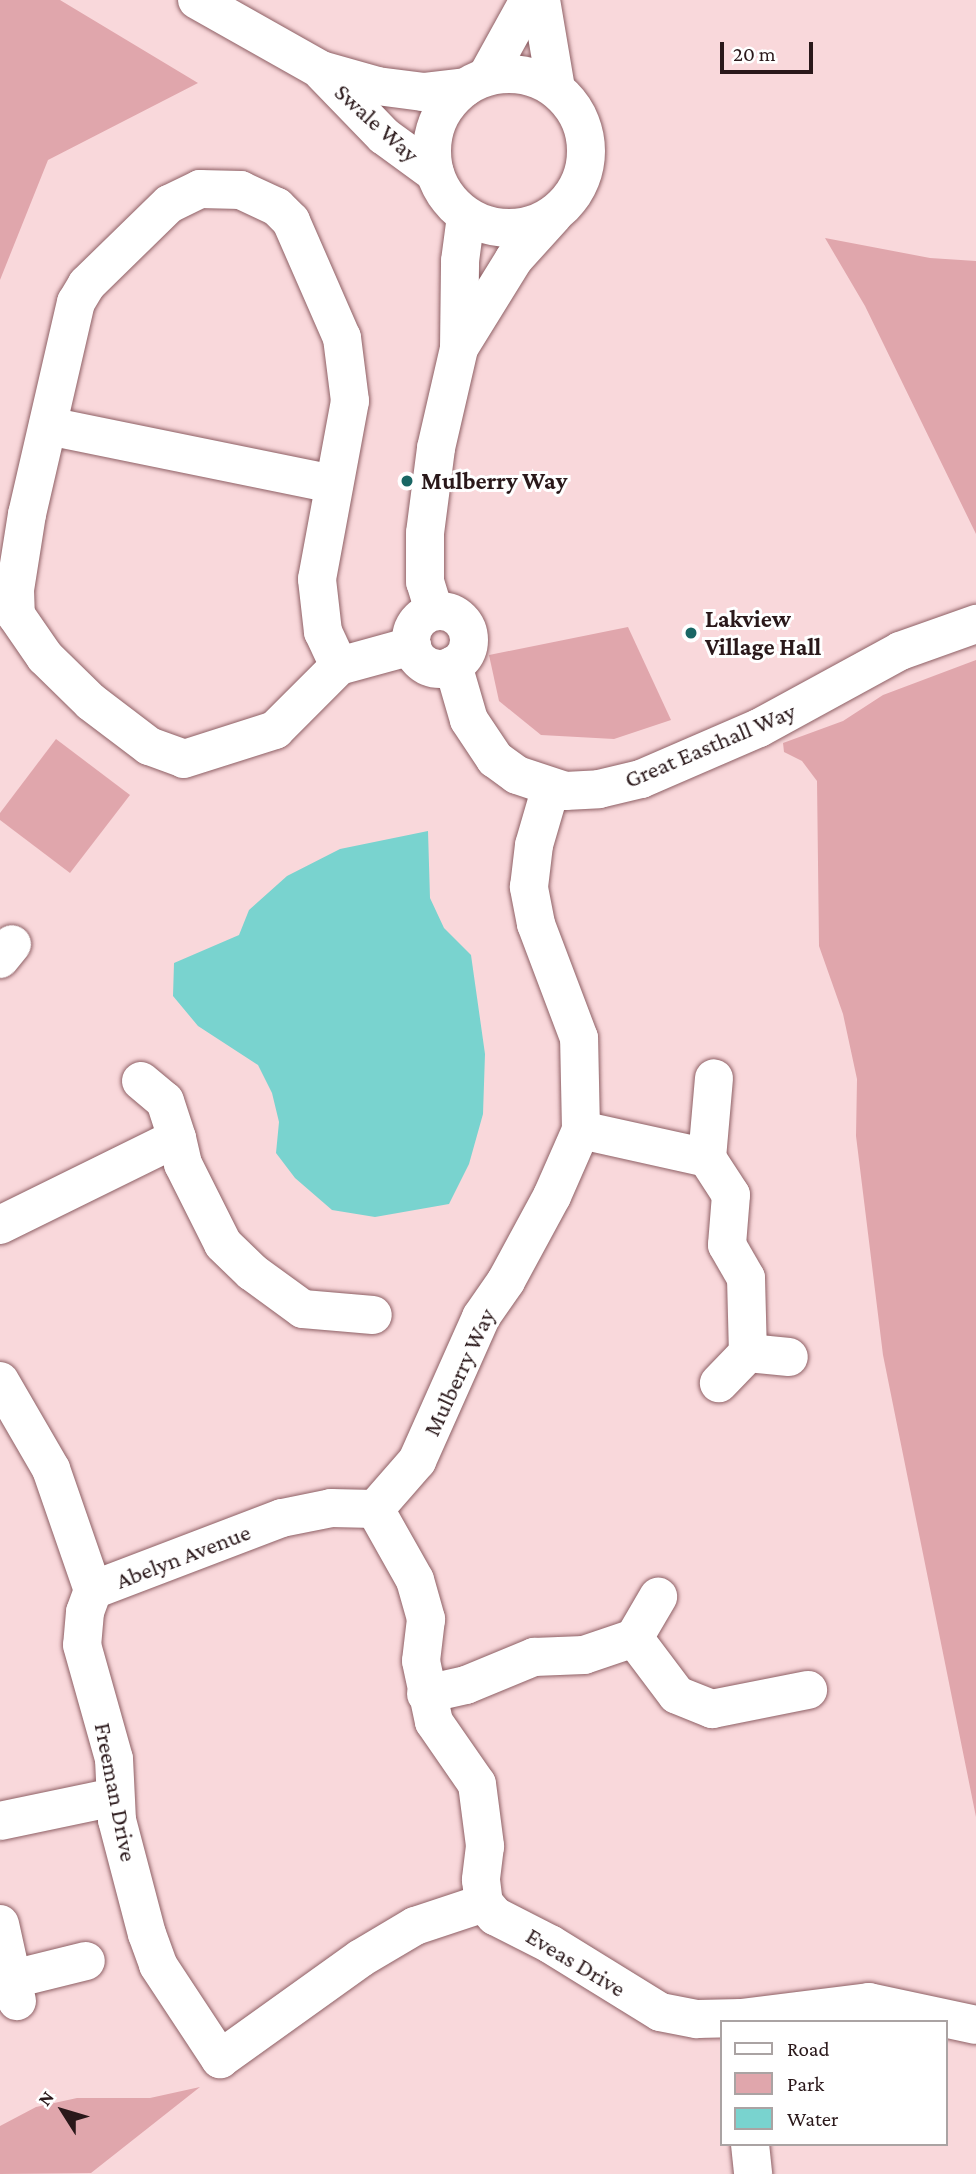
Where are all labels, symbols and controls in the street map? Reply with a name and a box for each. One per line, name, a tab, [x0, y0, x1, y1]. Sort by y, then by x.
scale bar	[724, 28, 817, 72]
text: 20 m	[733, 42, 776, 66]
street label: Swale Way	[329, 78, 425, 168]
place label: Mulberry Way	[421, 467, 567, 495]
marker: Mulberry Way	[399, 473, 415, 489]
place label: Lakview Village Hall	[705, 605, 821, 661]
marker: Lakview Village Hall	[683, 625, 699, 641]
street label: Great Easthall Way	[620, 696, 800, 794]
street label: Mulberry Way	[417, 1304, 501, 1440]
street label: Abelyn Avenue	[112, 1517, 254, 1595]
street label: Freeman Drive	[88, 1720, 144, 1864]
street label: Eveas Drive	[521, 1921, 631, 2003]
legend	[720, 2020, 948, 2146]
text: Road	[787, 2037, 830, 2061]
text: Park	[787, 2072, 824, 2096]
north arrow	[28, 2076, 98, 2146]
text: N	[34, 2087, 58, 2110]
text: Water	[787, 2107, 839, 2131]

